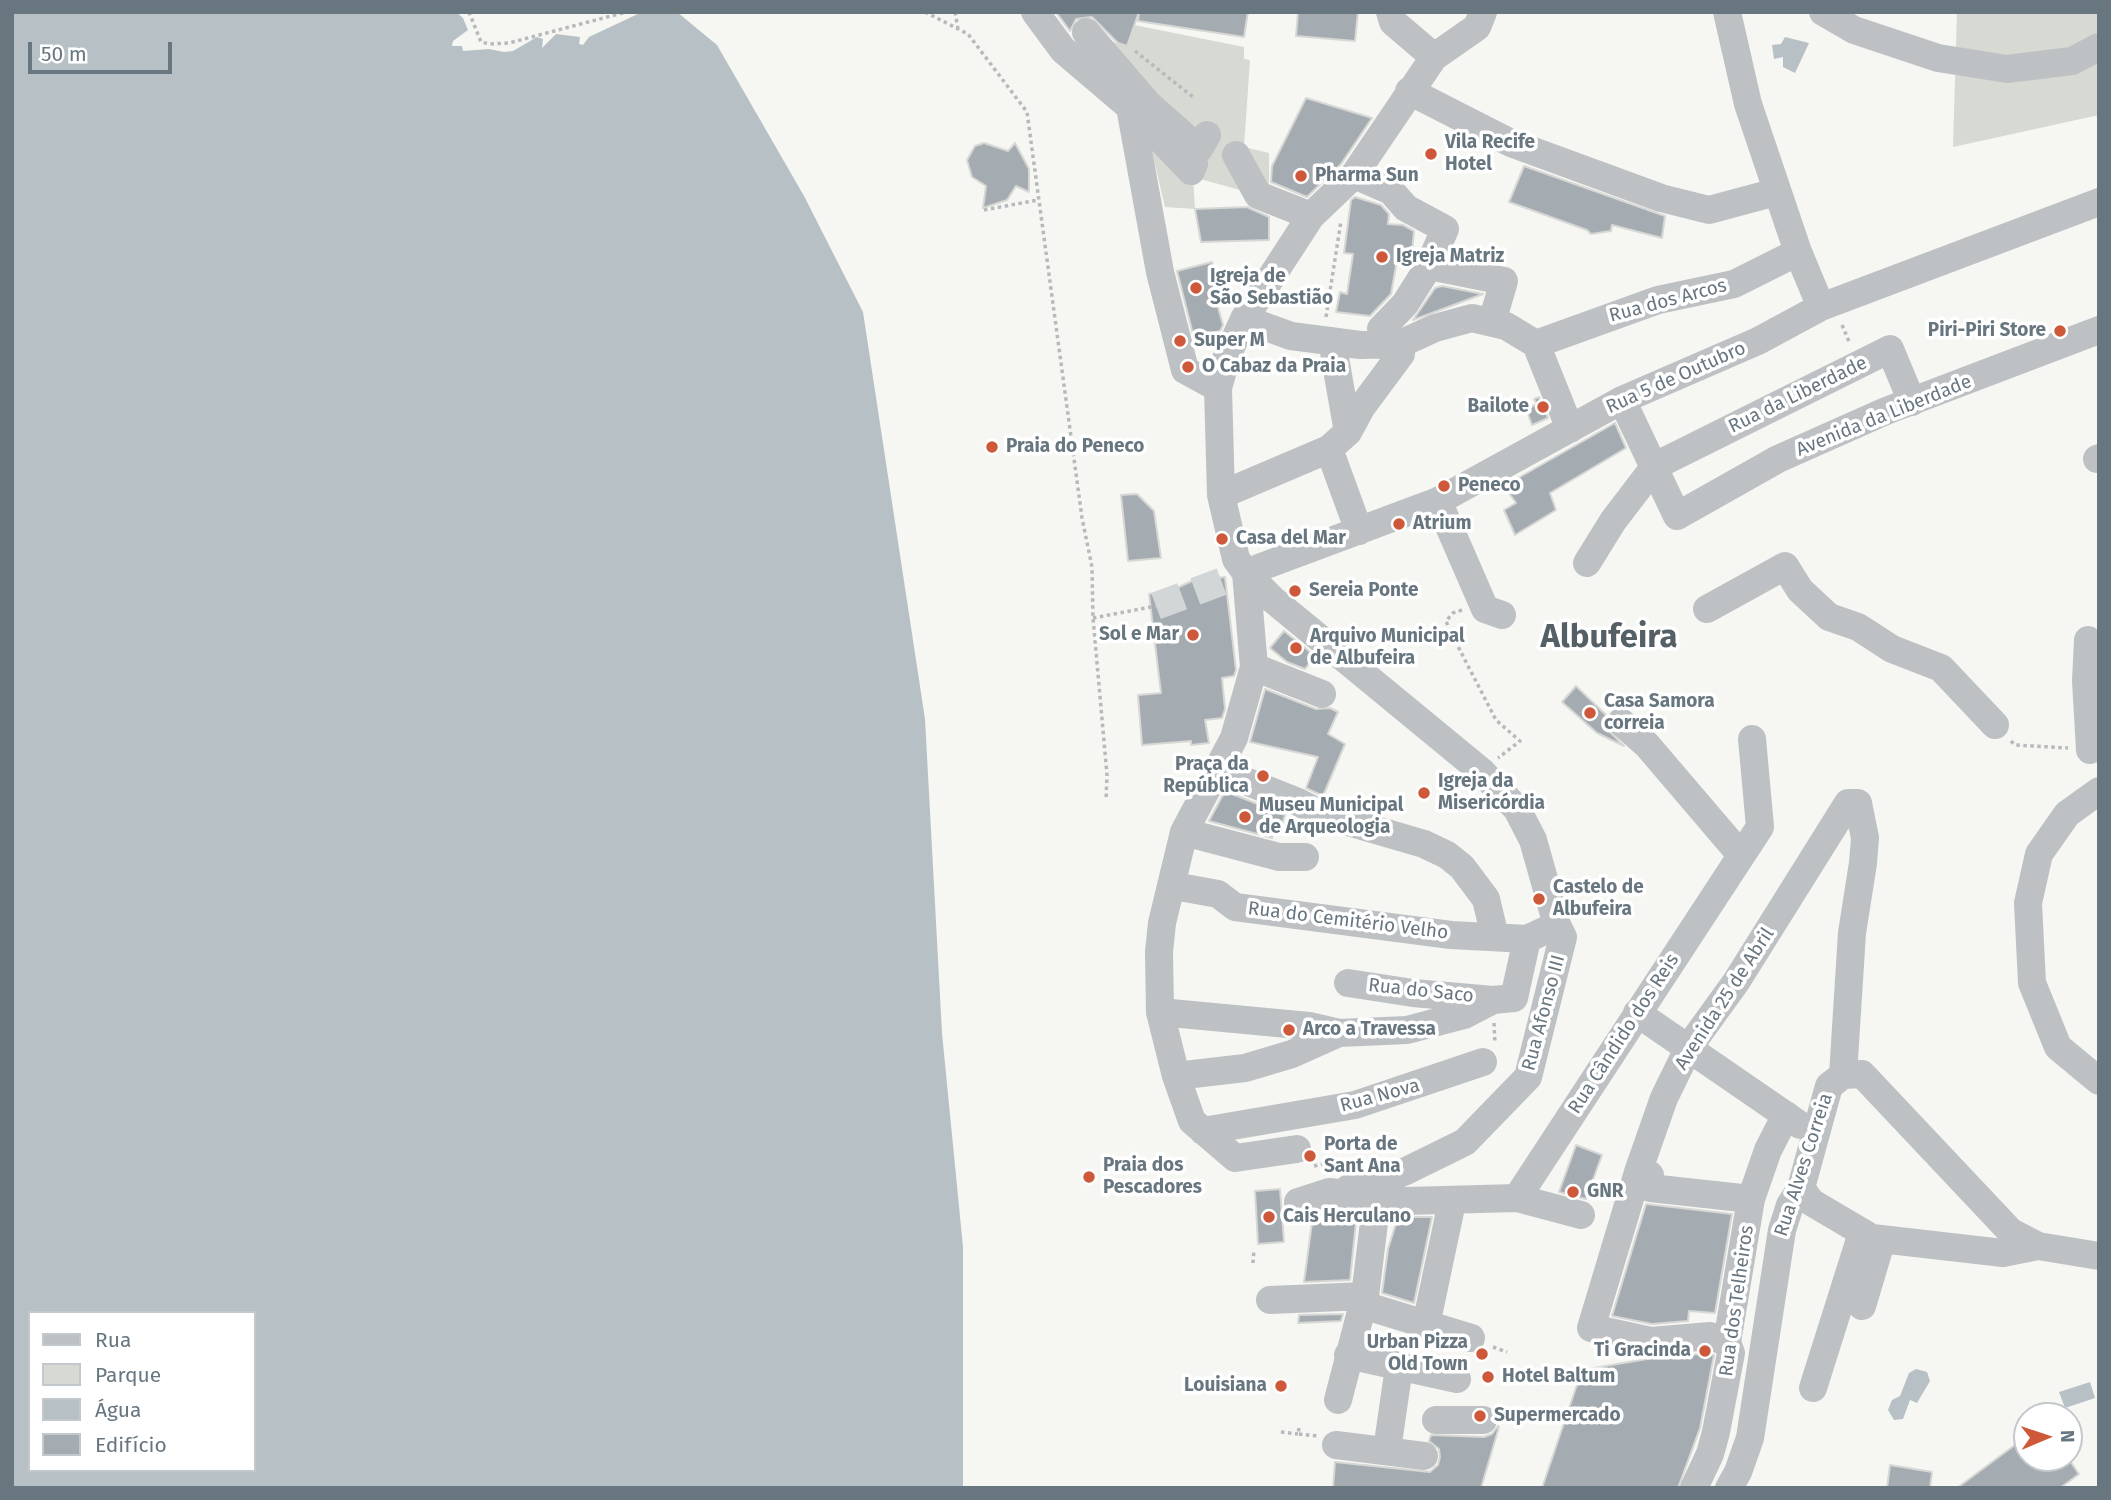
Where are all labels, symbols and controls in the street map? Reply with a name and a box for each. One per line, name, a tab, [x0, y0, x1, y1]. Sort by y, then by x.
scale bar	[32, 28, 175, 72]
text: 50 m	[41, 41, 87, 67]
place label: Vila Recife Hotel	[1445, 132, 1535, 176]
marker: Vila Recife Hotel	[1423, 146, 1439, 162]
place label: Pharma Sun	[1315, 165, 1419, 187]
marker: Pharma Sun	[1293, 168, 1309, 184]
place label: Igreja Matriz	[1396, 246, 1504, 268]
marker: Igreja Matriz	[1374, 249, 1390, 265]
place label: Igreja de São Sebastião	[1210, 266, 1333, 310]
street label: Rua dos Arcos	[1607, 274, 1729, 328]
marker: Igreja de São Sebastião	[1188, 280, 1204, 296]
place label: Piri-Piri Store	[1928, 320, 2046, 342]
marker: Piri-Piri Store	[2052, 323, 2068, 339]
place label: Super M	[1194, 330, 1265, 352]
marker: Super M	[1172, 333, 1188, 349]
street label: Rua 5 de Outubro	[1603, 337, 1749, 419]
street label: Rua da Liberdade	[1725, 352, 1871, 438]
place label: O Cabaz da Praia	[1202, 356, 1346, 378]
marker: O Cabaz da Praia	[1180, 359, 1196, 375]
street label: Avenida da Liberdade	[1793, 370, 1975, 462]
place label: Bailote	[1467, 396, 1529, 418]
marker: Bailote	[1535, 399, 1551, 415]
place label: Praia do Peneco	[1006, 436, 1144, 458]
marker: Praia do Peneco	[984, 439, 1000, 455]
place label: Peneco	[1458, 475, 1521, 497]
marker: Peneco	[1436, 478, 1452, 494]
place label: Atrium	[1413, 513, 1471, 535]
marker: Atrium	[1391, 516, 1407, 532]
place label: Casa del Mar	[1236, 528, 1346, 550]
marker: Casa del Mar	[1214, 531, 1230, 547]
place label: Sereia Ponte	[1309, 580, 1419, 602]
marker: Sereia Ponte	[1287, 583, 1303, 599]
district label: Albufeira	[1541, 618, 1677, 658]
place label: Sol e Mar	[1099, 624, 1179, 646]
place label: Arquivo Municipal de Albufeira	[1310, 626, 1465, 670]
marker: Sol e Mar	[1185, 627, 1201, 643]
marker: Arquivo Municipal de Albufeira	[1288, 640, 1304, 656]
place label: Casa Samora correia	[1604, 691, 1715, 735]
marker: Casa Samora correia	[1582, 705, 1598, 721]
place label: Praça da República	[1163, 754, 1249, 798]
marker: Praça da República	[1255, 768, 1271, 784]
place label: Igreja da Misericórdia	[1438, 771, 1545, 815]
marker: Igreja da Misericórdia	[1416, 785, 1432, 801]
place label: Museu Municipal de Arqueologia	[1259, 795, 1403, 839]
marker: Museu Municipal de Arqueologia	[1237, 809, 1253, 825]
place label: Castelo de Albufeira	[1553, 877, 1644, 921]
marker: Castelo de Albufeira	[1531, 891, 1547, 907]
street label: Rua do Cemitério Velho	[1247, 897, 1449, 945]
street label: Avenida 25 de Abril	[1671, 924, 1779, 1074]
street label: Rua Cândido dos Reis	[1564, 950, 1684, 1118]
street label: Rua Afonso III	[1518, 953, 1570, 1073]
street label: Rua do Saco	[1367, 974, 1475, 1008]
place label: Arco a Travessa	[1303, 1019, 1436, 1041]
marker: Arco a Travessa	[1281, 1022, 1297, 1038]
street label: Rua Nova	[1338, 1074, 1422, 1118]
street label: Rua Alves Correia	[1770, 1091, 1838, 1239]
place label: Porta de Sant Ana	[1324, 1134, 1401, 1178]
marker: Porta de Sant Ana	[1302, 1148, 1318, 1164]
place label: Praia dos Pescadores	[1103, 1155, 1202, 1199]
marker: Praia dos Pescadores	[1081, 1169, 1097, 1185]
place label: GNR	[1587, 1181, 1624, 1203]
marker: GNR	[1565, 1184, 1581, 1200]
place label: Cais Herculano	[1283, 1206, 1411, 1228]
marker: Cais Herculano	[1261, 1209, 1277, 1225]
street label: Rua dos Telheiros	[1715, 1224, 1759, 1378]
legend	[28, 1311, 256, 1472]
text: Rua	[95, 1327, 131, 1353]
place label: Urban Pizza Old Town	[1367, 1332, 1468, 1376]
place label: Ti Gracinda	[1594, 1340, 1691, 1362]
marker: Ti Gracinda	[1697, 1343, 1713, 1359]
marker: Urban Pizza Old Town	[1474, 1346, 1490, 1362]
text: Parque	[95, 1362, 161, 1388]
place label: Hotel Baltum	[1502, 1366, 1615, 1388]
marker: Hotel Baltum	[1480, 1369, 1496, 1385]
place label: Louisiana	[1184, 1375, 1267, 1397]
marker: Louisiana	[1273, 1378, 1289, 1394]
text: Água	[95, 1397, 141, 1423]
north arrow	[2013, 1402, 2083, 1472]
place label: Supermercado	[1494, 1405, 1621, 1427]
marker: Supermercado	[1472, 1408, 1488, 1424]
text: N	[2056, 1430, 2079, 1443]
text: Edifício	[95, 1432, 167, 1458]

